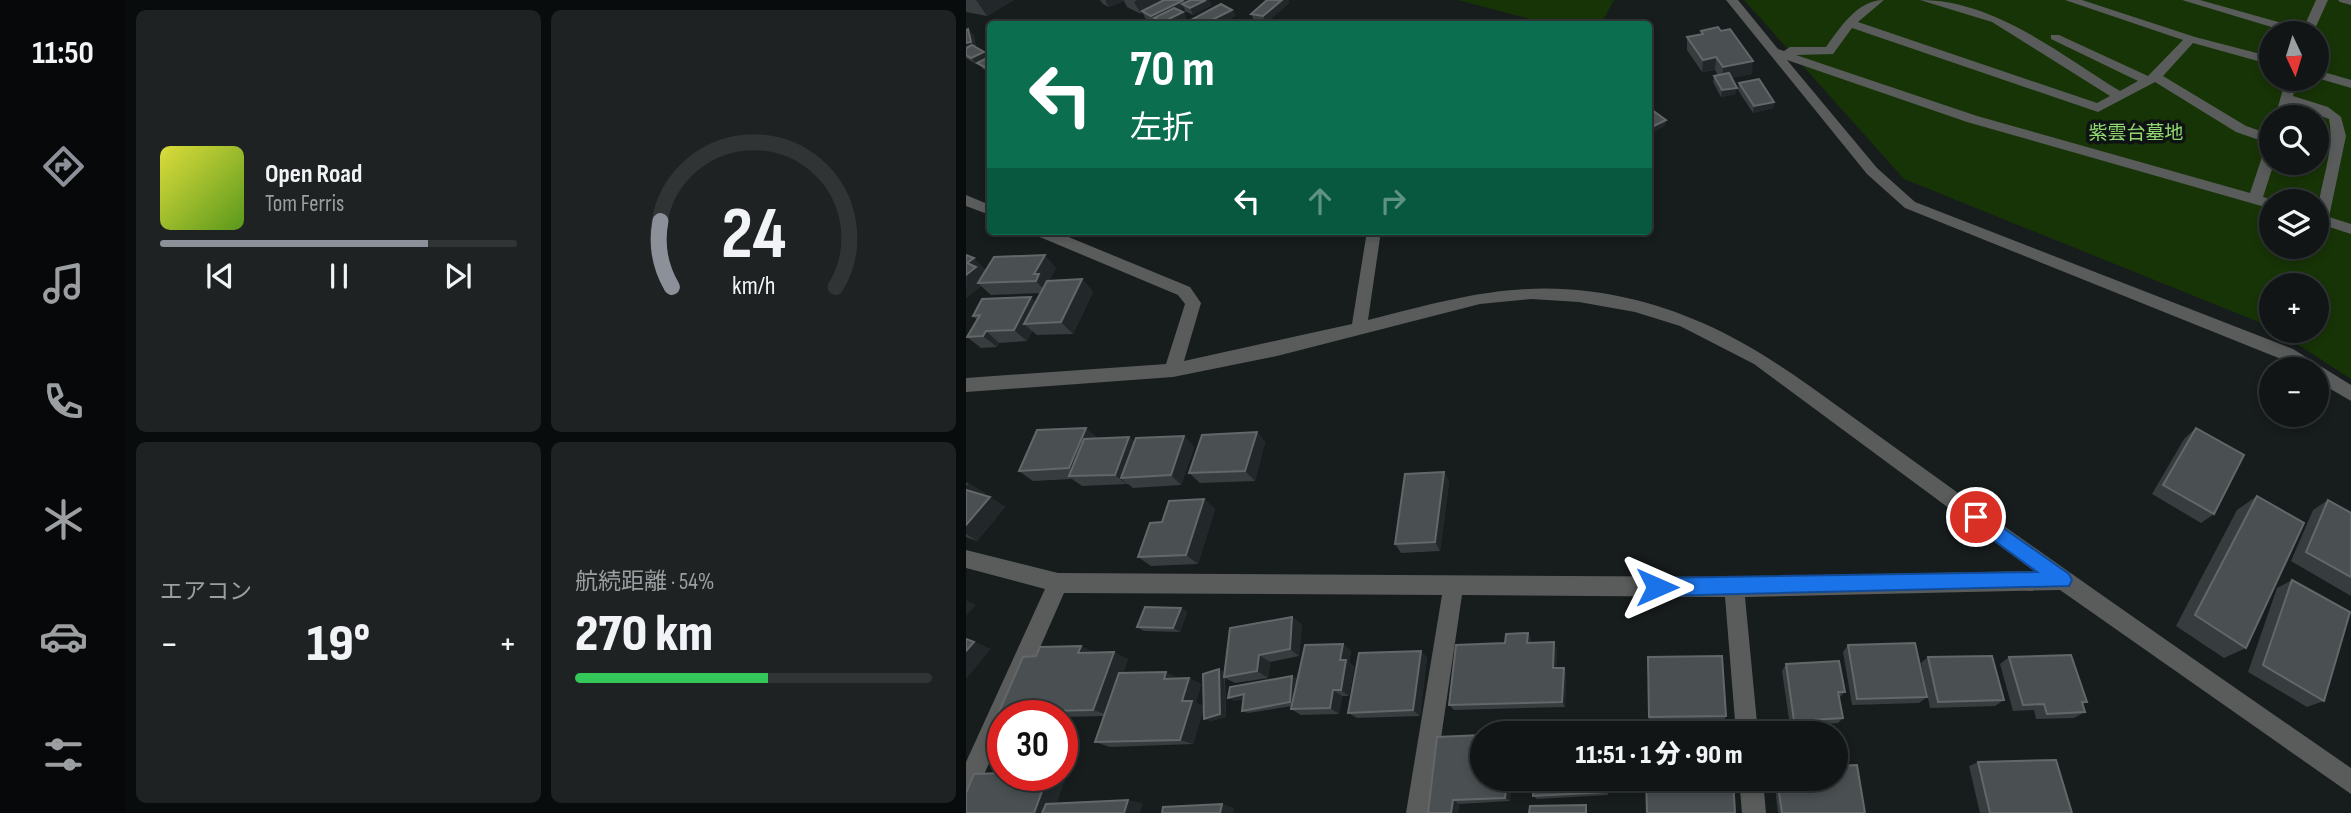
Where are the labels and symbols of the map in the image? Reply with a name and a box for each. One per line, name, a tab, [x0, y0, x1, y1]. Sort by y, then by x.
north arrow	[2259, 21, 2329, 91]
park label: 紫雲台墓地	[2088, 122, 2184, 145]
pin	[1946, 487, 2006, 547]
position arrow	[1620, 550, 1694, 624]
speed limit sign: 30	[987, 700, 1078, 791]

